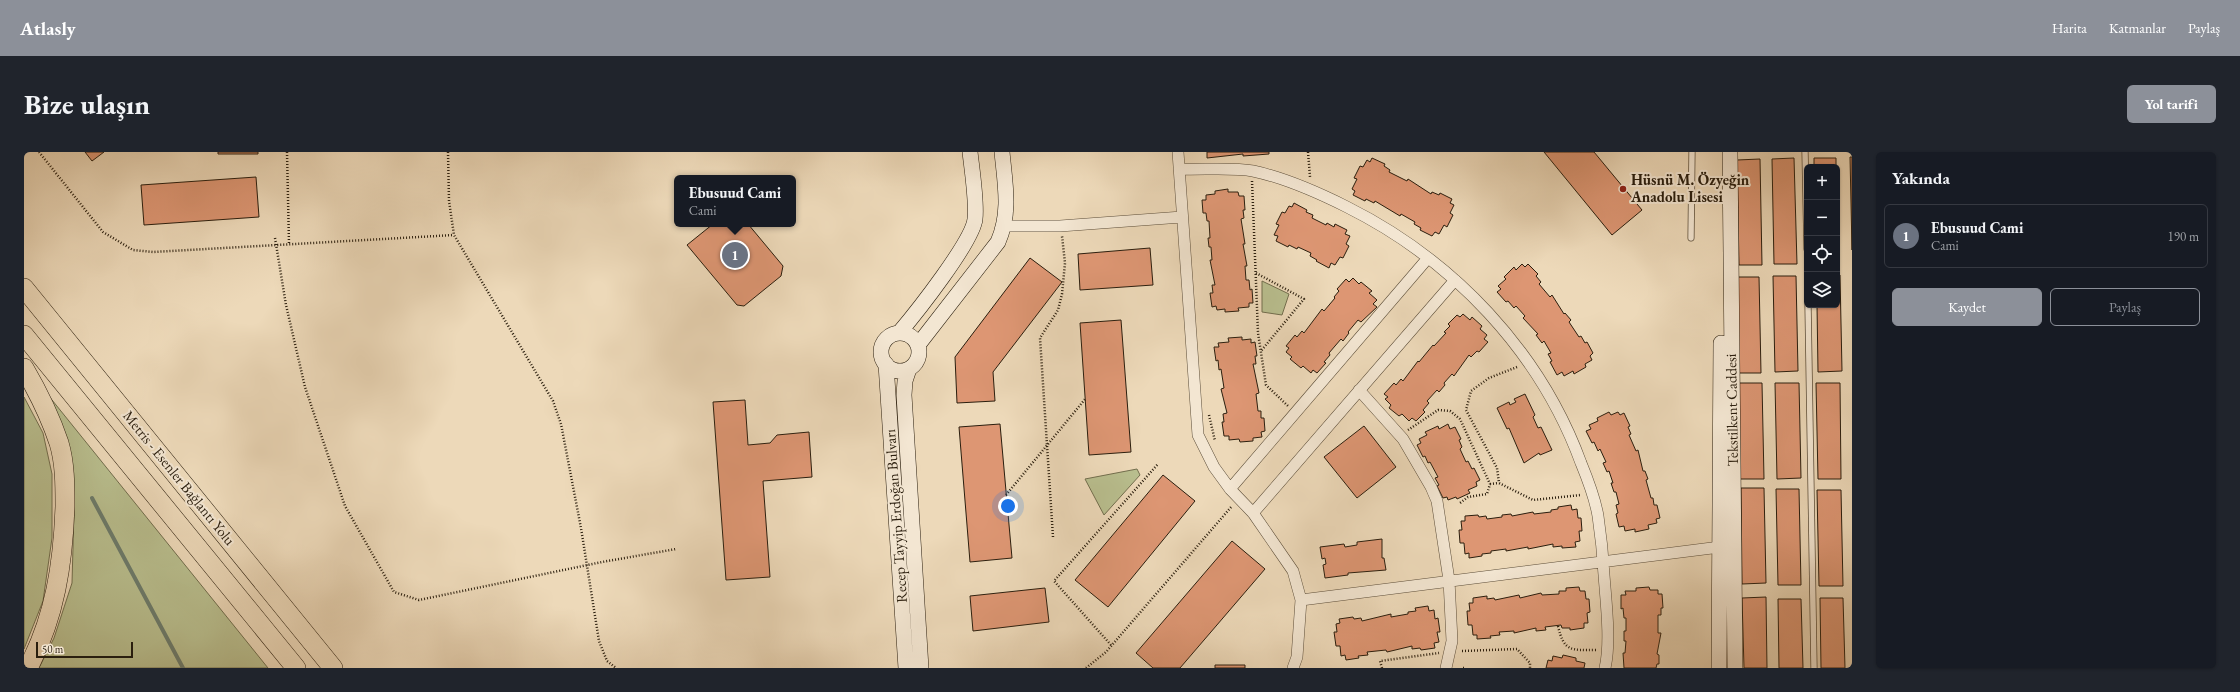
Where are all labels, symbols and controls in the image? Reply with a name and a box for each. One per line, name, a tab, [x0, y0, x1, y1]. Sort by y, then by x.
text: Atlasly	[20, 16, 76, 41]
text: Harita	[2052, 19, 2087, 37]
text: Katmanlar	[2109, 19, 2166, 37]
text: Paylaş	[2188, 19, 2220, 37]
button: Yol tarifi	[2127, 85, 2216, 123]
text: Bize ulaşın	[24, 86, 150, 122]
map controls	[1804, 164, 1840, 308]
button: +	[1804, 164, 1840, 200]
text: Yakında	[1892, 167, 1950, 189]
place label: Hüsnü M. Özyeğin Anadolu Lisesi	[1630, 170, 1750, 206]
popup	[674, 175, 796, 227]
text: Ebusuud Cami	[689, 183, 781, 202]
marker: Hüsnü M. Özyeğin Anadolu Lisesi	[1618, 184, 1628, 194]
button: −	[1804, 200, 1840, 236]
text: Cami	[689, 202, 717, 219]
text: Ebusuud Cami	[1931, 218, 2023, 237]
text: 1	[1903, 228, 1909, 245]
text: 190 m	[2168, 228, 2199, 245]
button: locate	[1804, 236, 1840, 272]
text: Cami	[1931, 237, 1959, 254]
pin: 1	[722, 240, 748, 270]
button: layers	[1804, 272, 1840, 308]
button: Kaydet	[1892, 288, 2042, 326]
button: Paylaş	[2050, 288, 2200, 326]
street label: Tekstilkent Caddesi	[1721, 353, 1742, 467]
street label: Metris - Esenler Bağlantı Yolu	[119, 406, 240, 549]
street label: Recep Tayyip Erdoğan Bulvarı	[880, 428, 911, 603]
your location	[998, 496, 1018, 516]
scale bar	[36, 640, 133, 659]
text: 50 m	[42, 642, 63, 656]

